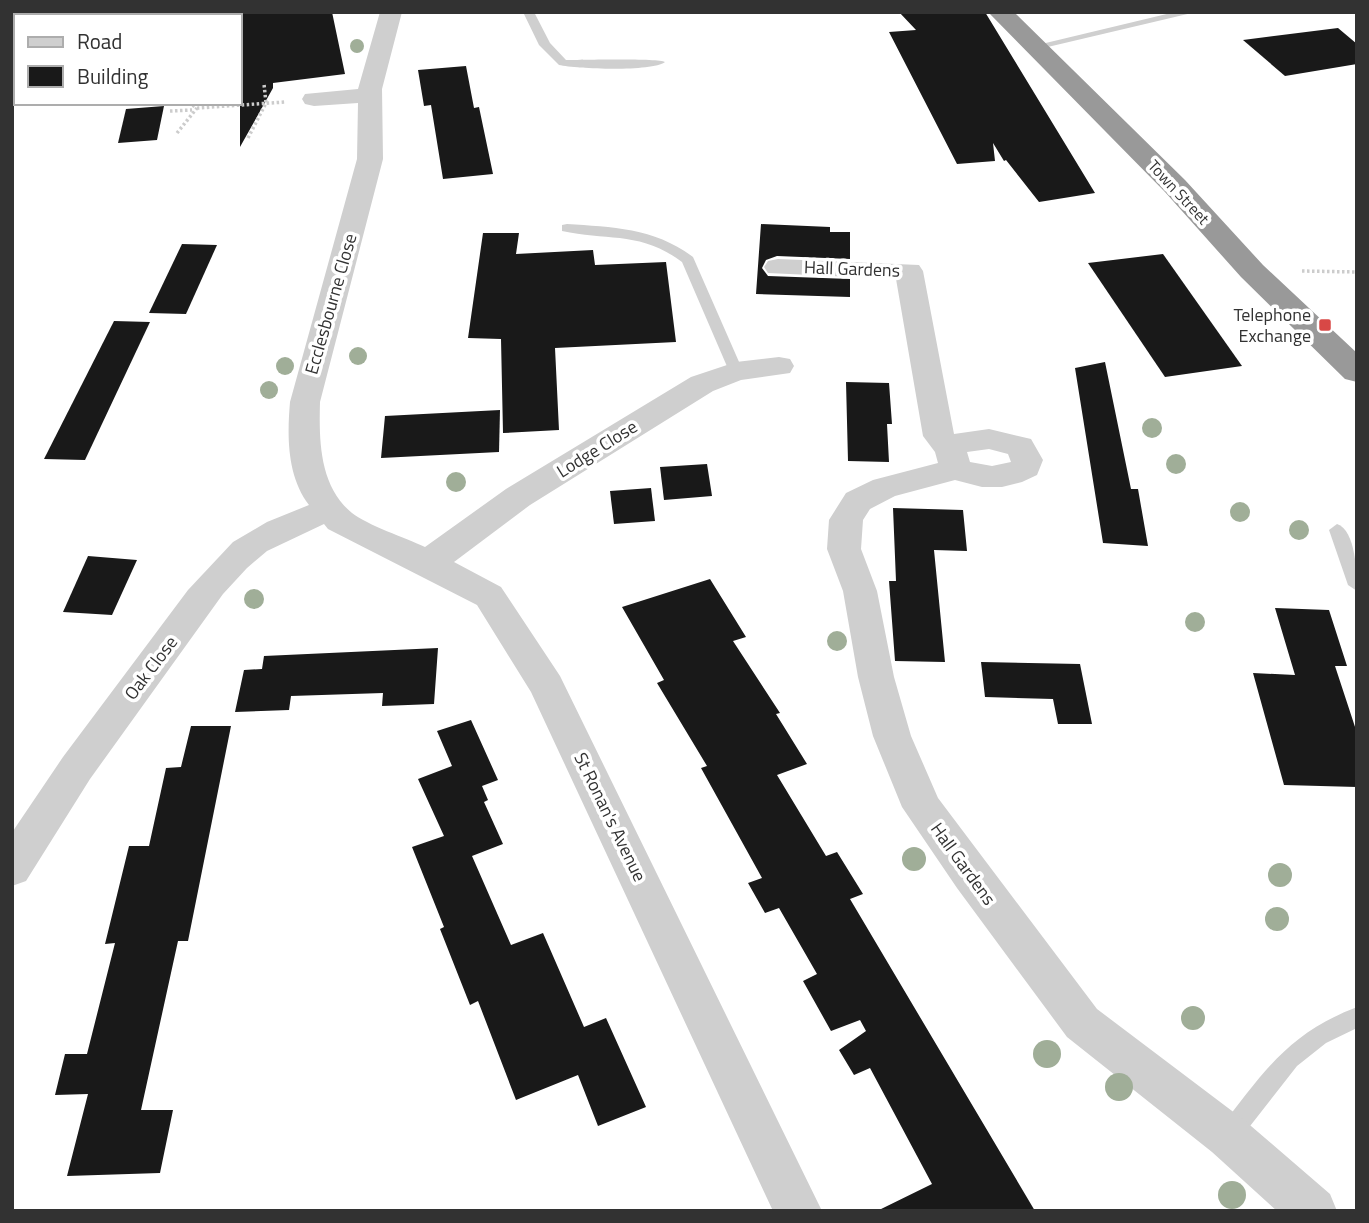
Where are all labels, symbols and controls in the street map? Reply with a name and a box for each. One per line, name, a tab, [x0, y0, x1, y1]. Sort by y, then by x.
legend	[14, 14, 242, 105]
text: Road	[77, 25, 122, 57]
text: Building	[77, 60, 149, 92]
street label: Town Street	[1143, 154, 1216, 230]
street label: Ecclesbourne Close	[298, 230, 364, 377]
street label: Hall Gardens	[803, 253, 901, 284]
place label: Telephone Exchange	[1233, 301, 1311, 349]
marker: Telephone Exchange	[1317, 317, 1333, 333]
street label: Lodge Close	[551, 413, 642, 484]
street label: Oak Close	[117, 630, 184, 706]
street label: St Ronan's Avenue	[567, 748, 653, 886]
street label: Hall Gardens	[924, 817, 1003, 911]

